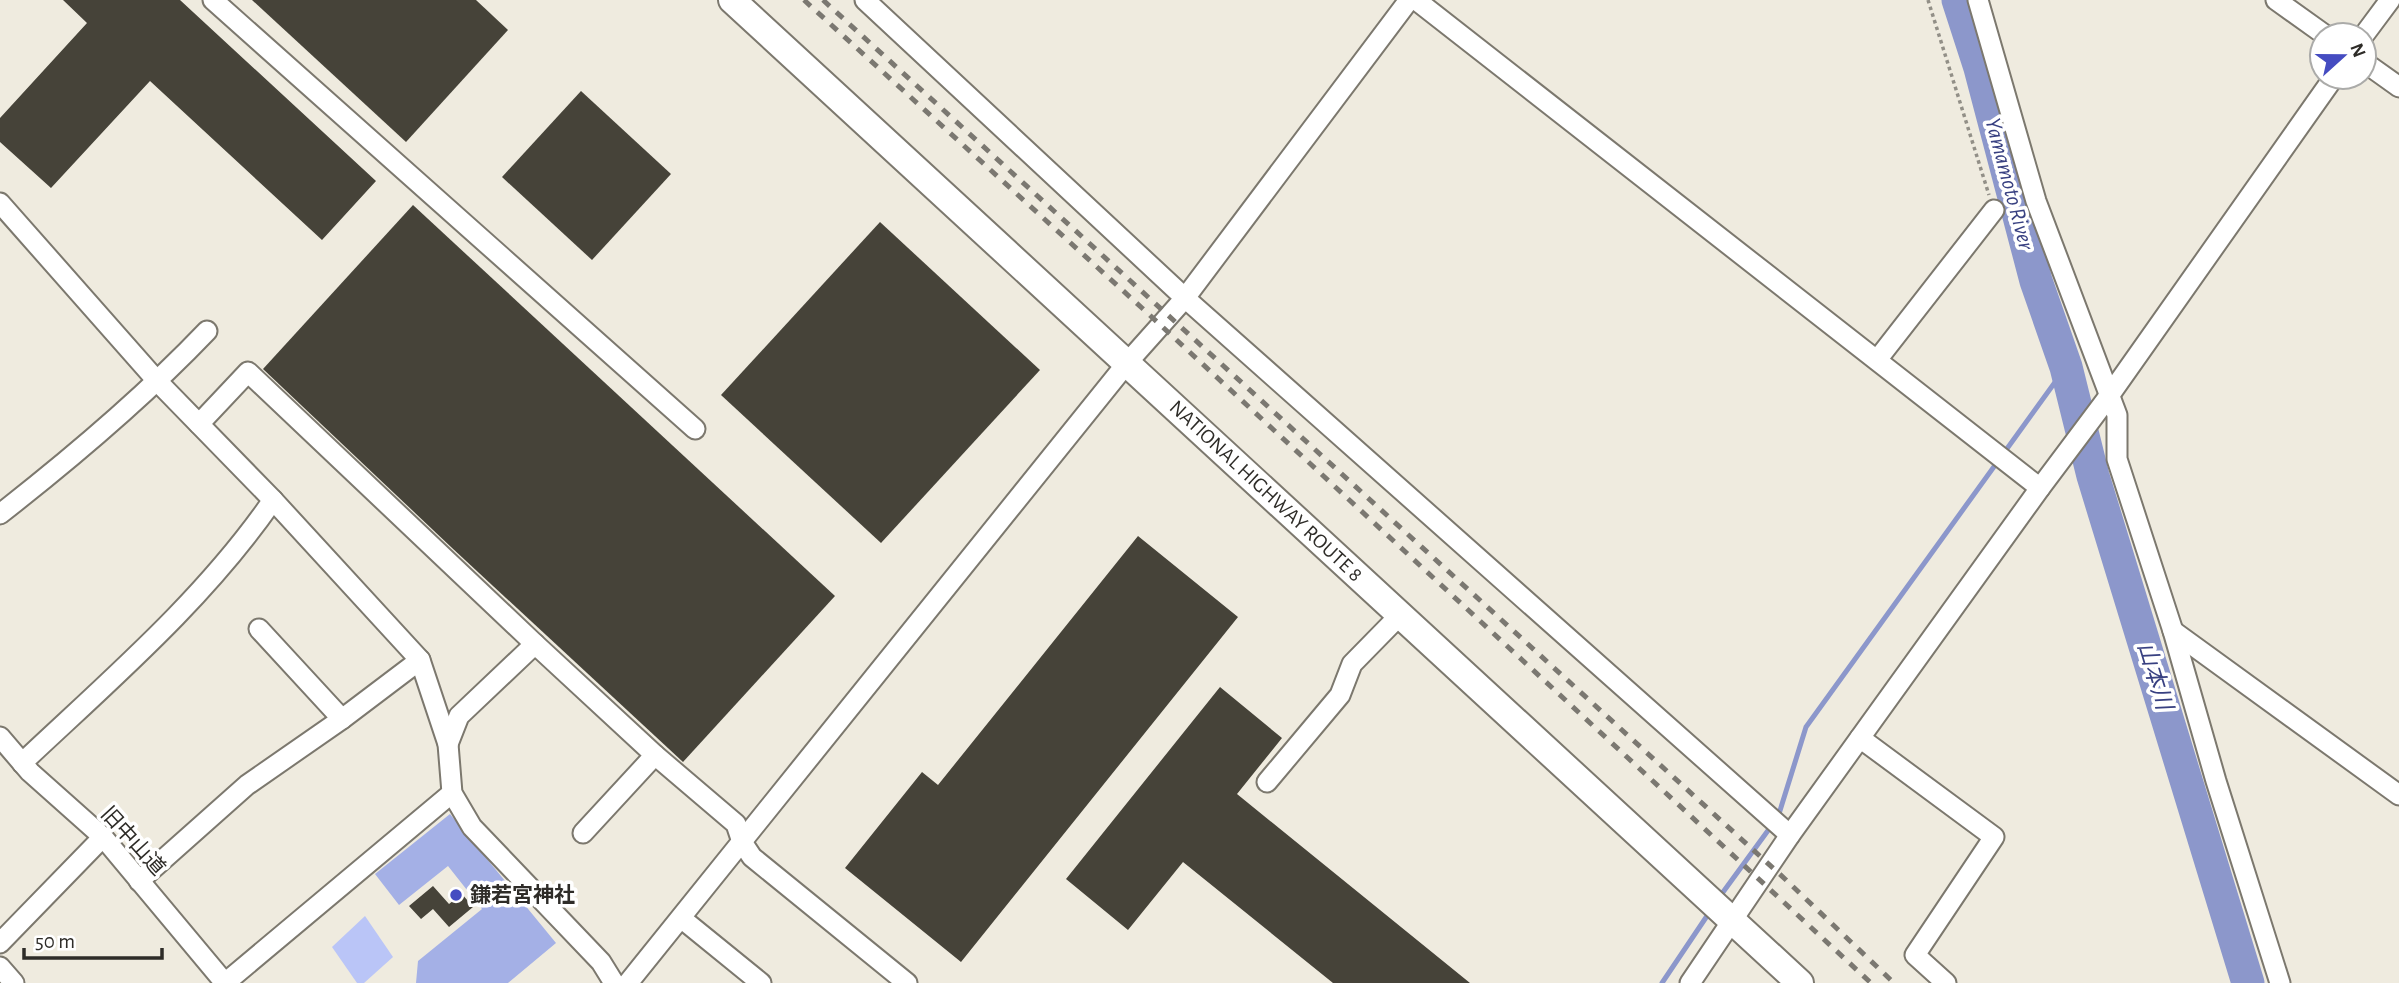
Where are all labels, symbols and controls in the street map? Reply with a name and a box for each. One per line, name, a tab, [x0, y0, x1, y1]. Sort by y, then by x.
north arrow	[2308, 21, 2378, 91]
text: N	[2346, 41, 2369, 60]
water label: Yamamoto River	[1980, 116, 2038, 253]
street label: NATIONAL HIGHWAY ROUTE 8	[1166, 396, 1366, 586]
water label: 山本川	[2133, 639, 2178, 715]
street label: 旧中山道	[97, 802, 170, 879]
place label: 鎌若宮神社	[470, 883, 575, 906]
marker: 鎌若宮神社	[448, 887, 464, 903]
scale bar	[24, 916, 163, 960]
text: 50 m	[35, 931, 75, 952]

